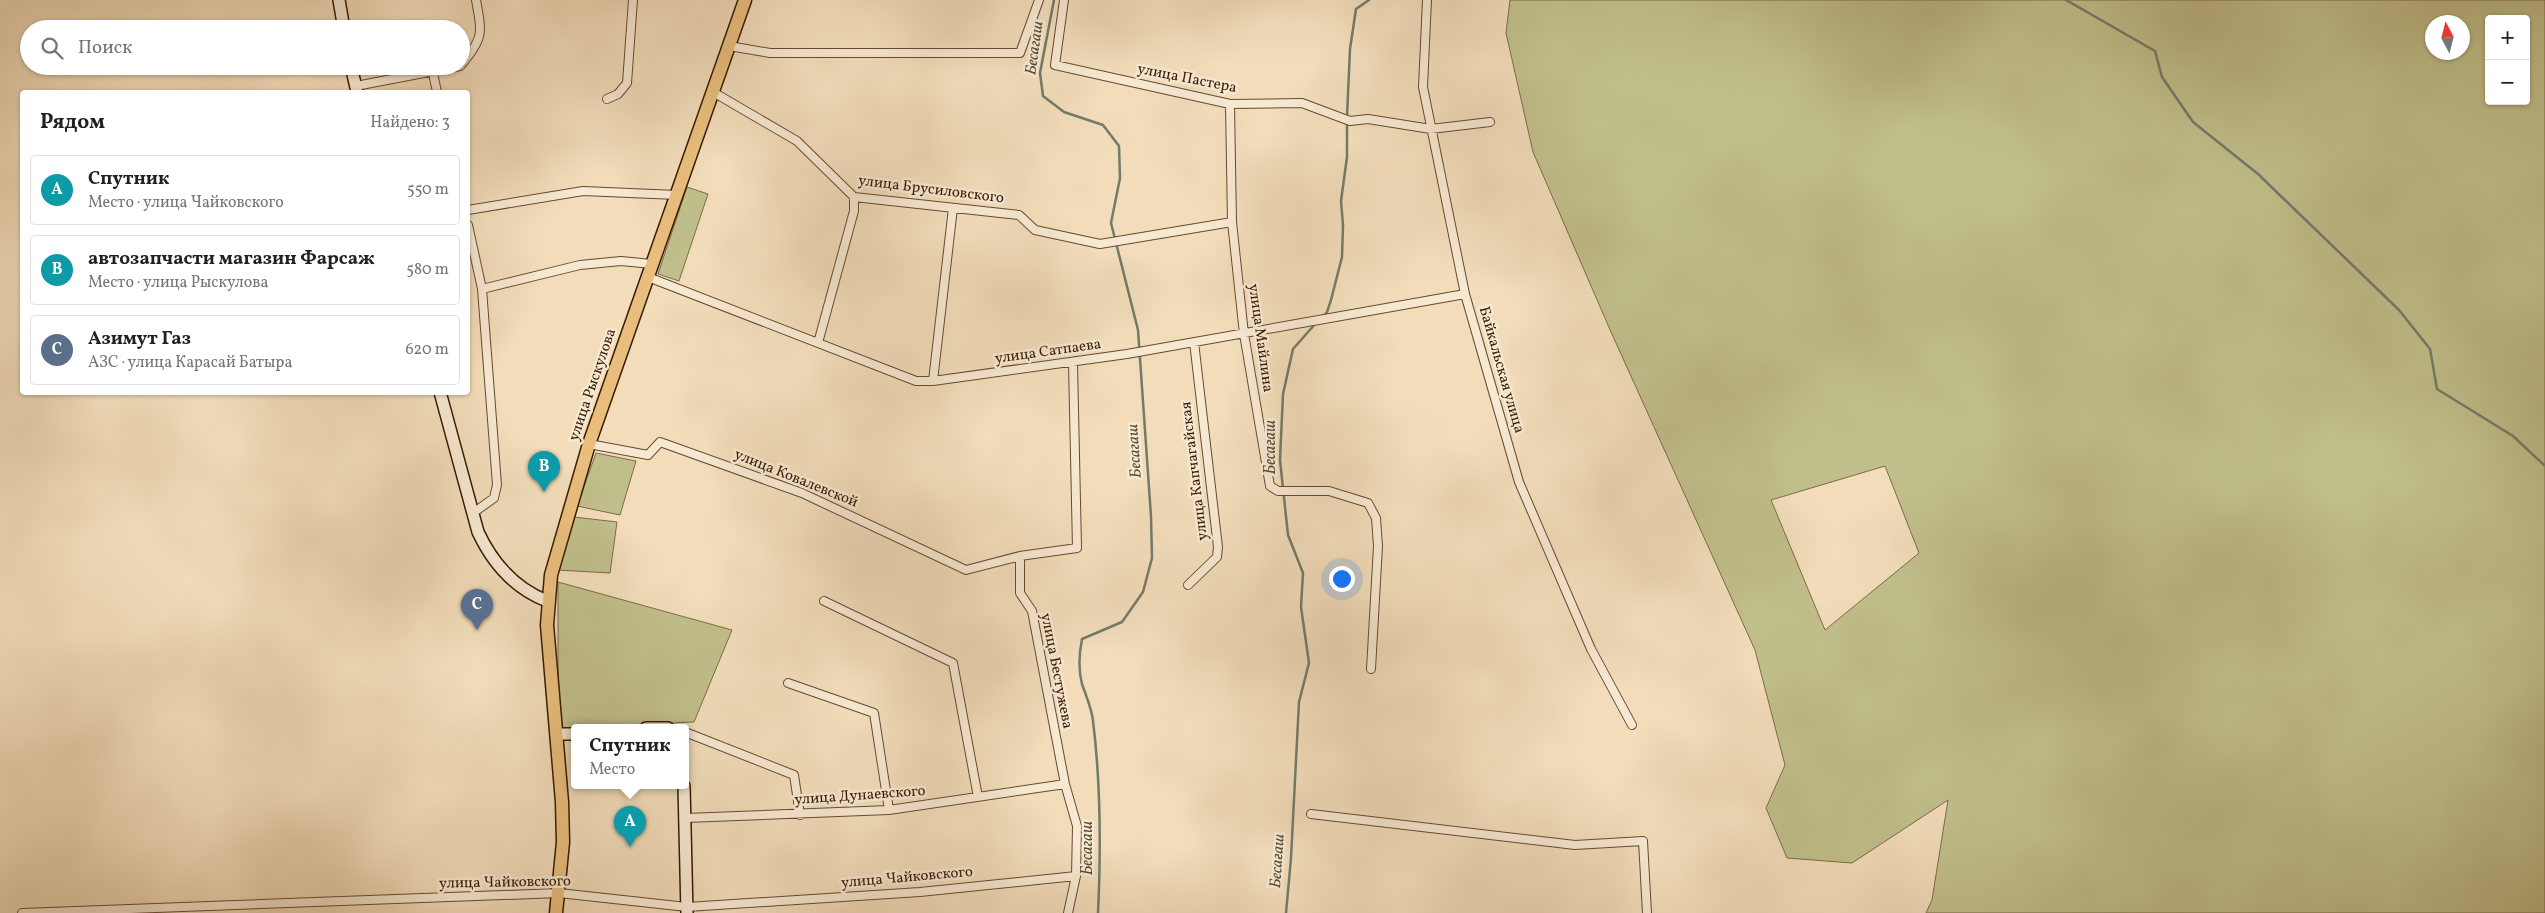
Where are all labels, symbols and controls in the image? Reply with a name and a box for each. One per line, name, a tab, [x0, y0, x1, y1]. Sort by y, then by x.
north arrow	[2425, 15, 2470, 60]
map controls	[2485, 15, 2530, 105]
button: +	[2485, 15, 2530, 60]
search box	[20, 20, 470, 75]
water label: Бесагаш	[1020, 20, 1050, 76]
icon: search	[38, 34, 66, 62]
text: Поиск	[78, 35, 132, 61]
street label: улица Пастера	[1136, 59, 1238, 99]
button: −	[2485, 60, 2530, 105]
text: Рядом	[40, 108, 105, 137]
text: Найдено: 3	[370, 112, 450, 134]
text: Спутник	[88, 166, 169, 192]
street label: улица Брусиловского	[857, 171, 1005, 209]
text: A	[51, 179, 63, 201]
text: 550 m	[407, 179, 449, 201]
text: Место · улица Чайковского	[88, 192, 284, 214]
text: автозапчасти магазин Фарсаж	[88, 246, 375, 272]
text: B	[52, 259, 62, 281]
text: 580 m	[406, 259, 449, 281]
text: Место · улица Рыскулова	[88, 272, 268, 294]
street label: улица Майлина	[1242, 282, 1278, 394]
street label: Байкальская улица	[1473, 304, 1529, 436]
text: Азимут Газ	[88, 326, 191, 352]
street label: улица Рыскулова	[564, 326, 622, 444]
street label: улица Сатпаева	[993, 334, 1103, 370]
text: C	[52, 339, 62, 361]
text: 620 m	[405, 339, 449, 361]
text: АЗС · улица Карасай Батыра	[88, 352, 292, 374]
street label: улица Капчагайская	[1176, 400, 1214, 542]
water label: Бесағаш	[1260, 420, 1282, 474]
water label: Бесагаш	[1122, 423, 1148, 479]
street label: улица Ковалевской	[731, 445, 861, 513]
pin: B	[528, 451, 560, 492]
your location	[1329, 566, 1355, 592]
pin: C	[461, 589, 493, 630]
street label: улица Бестужева	[1034, 611, 1078, 731]
popup	[571, 724, 689, 789]
text: Спутник	[589, 733, 671, 759]
text: Место	[589, 759, 635, 781]
street label: улица Дунаевского	[794, 781, 926, 811]
pin: A	[614, 806, 646, 847]
water label: Бесагаш	[1077, 821, 1099, 875]
water label: Бесағаш	[1265, 833, 1291, 889]
street label: улица Чайковского	[840, 862, 974, 894]
street label: улица Чайковского	[439, 871, 571, 895]

